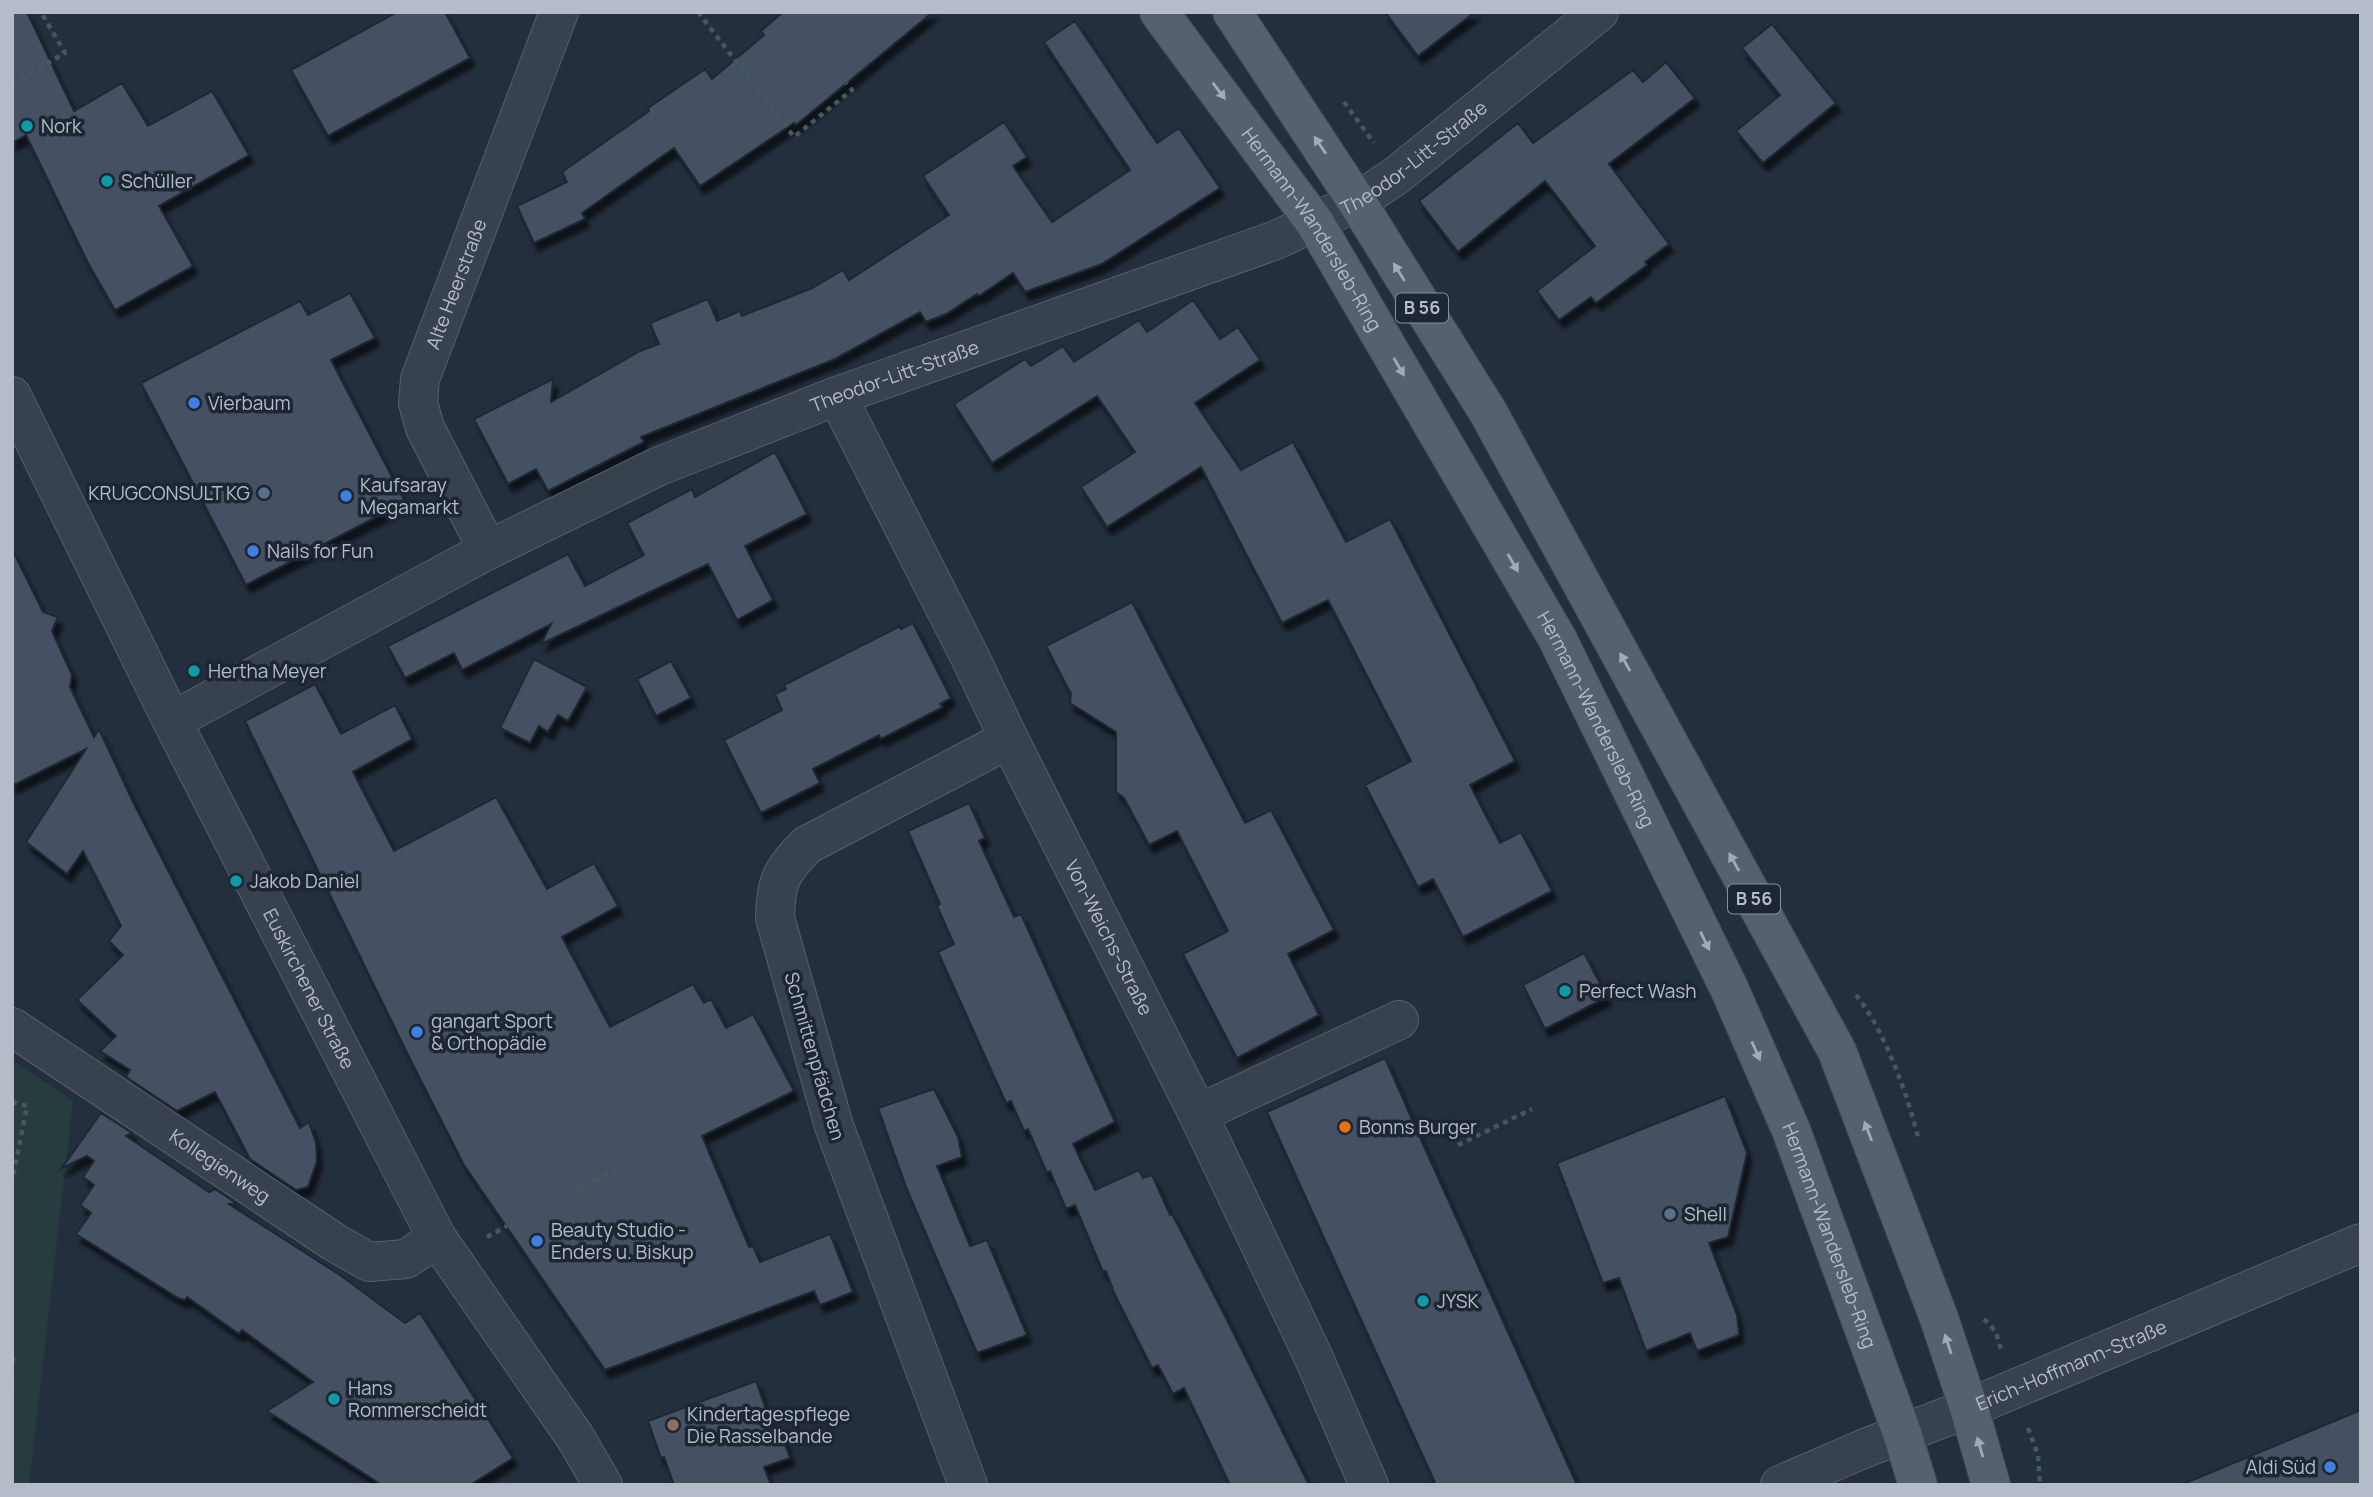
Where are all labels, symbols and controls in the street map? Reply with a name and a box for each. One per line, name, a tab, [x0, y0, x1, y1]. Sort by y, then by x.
one-way arrow	[1211, 82, 1226, 100]
street label: Theodor-Litt-Straße	[1336, 95, 1492, 221]
place label: Nork	[41, 113, 82, 139]
marker: Nork	[19, 118, 35, 134]
street label: Hermann-Wandersleb-Ring	[1236, 122, 1388, 336]
one-way arrow	[1313, 136, 1327, 154]
place label: Schüller	[121, 168, 193, 194]
marker: Schüller	[99, 173, 115, 189]
street label: Alte Heerstraße	[419, 215, 493, 353]
one-way arrow	[1393, 262, 1406, 281]
road number: B 56	[1396, 294, 1448, 322]
street label: Theodor-Litt-Straße	[806, 334, 982, 418]
one-way arrow	[1392, 357, 1405, 376]
place label: Vierbaum	[208, 390, 291, 416]
marker: Vierbaum	[186, 395, 202, 411]
place label: Kaufsaray Megamarkt	[360, 472, 459, 520]
place label: KRUGCONSULT KG	[88, 480, 250, 506]
marker: KRUGCONSULT KG	[256, 485, 272, 501]
marker: Kaufsaray Megamarkt	[338, 488, 354, 504]
place label: Nails for Fun	[267, 538, 374, 564]
marker: Nails for Fun	[245, 543, 261, 559]
one-way arrow	[1507, 554, 1519, 573]
street label: Hermann-Wandersleb-Ring	[1531, 606, 1661, 832]
one-way arrow	[1619, 652, 1630, 672]
place label: Hertha Meyer	[208, 658, 327, 684]
marker: Hertha Meyer	[186, 663, 202, 679]
one-way arrow	[1728, 852, 1740, 872]
street label: Von-Weichs-Straße	[1059, 855, 1159, 1020]
place label: Jakob Daniel	[250, 868, 359, 894]
marker: Jakob Daniel	[228, 873, 244, 889]
road number: B 56	[1728, 884, 1780, 914]
street label: Euskirchener Straße	[257, 904, 361, 1073]
one-way arrow	[1700, 931, 1711, 951]
street label: Schmittenpfädchen	[779, 969, 851, 1143]
place label: Perfect Wash	[1579, 978, 1697, 1004]
marker: Perfect Wash	[1557, 983, 1573, 999]
place label: gangart Sport & Orthopädie	[431, 1008, 553, 1056]
marker: gangart Sport & Orthopädie	[409, 1024, 425, 1040]
one-way arrow	[1751, 1040, 1762, 1061]
place label: Bonns Burger	[1359, 1114, 1477, 1140]
street label: Hermann-Wandersleb-Ring	[1776, 1118, 1883, 1352]
marker: Bonns Burger	[1337, 1119, 1353, 1135]
one-way arrow	[1862, 1120, 1873, 1141]
street label: Kollegienweg	[164, 1123, 275, 1209]
place label: Shell	[1684, 1201, 1727, 1227]
marker: Shell	[1662, 1206, 1678, 1222]
place label: Beauty Studio - Enders u. Biskup	[551, 1217, 694, 1265]
marker: Beauty Studio - Enders u. Biskup	[529, 1233, 545, 1249]
place label: JYSK	[1437, 1288, 1480, 1314]
marker: JYSK	[1415, 1293, 1431, 1309]
street label: Erich-Hoffmann-Straße	[1972, 1313, 2171, 1417]
one-way arrow	[1942, 1333, 1953, 1354]
place label: Hans Rommerscheidt	[348, 1375, 487, 1423]
marker: Hans Rommerscheidt	[326, 1391, 342, 1407]
place label: Kindertagespflege Die Rasselbande	[687, 1401, 850, 1449]
marker: Kindertagespflege Die Rasselbande	[665, 1417, 681, 1433]
one-way arrow	[1975, 1436, 1985, 1457]
place label: Aldi Süd	[2246, 1454, 2316, 1480]
marker: Aldi Süd	[2322, 1459, 2338, 1475]

